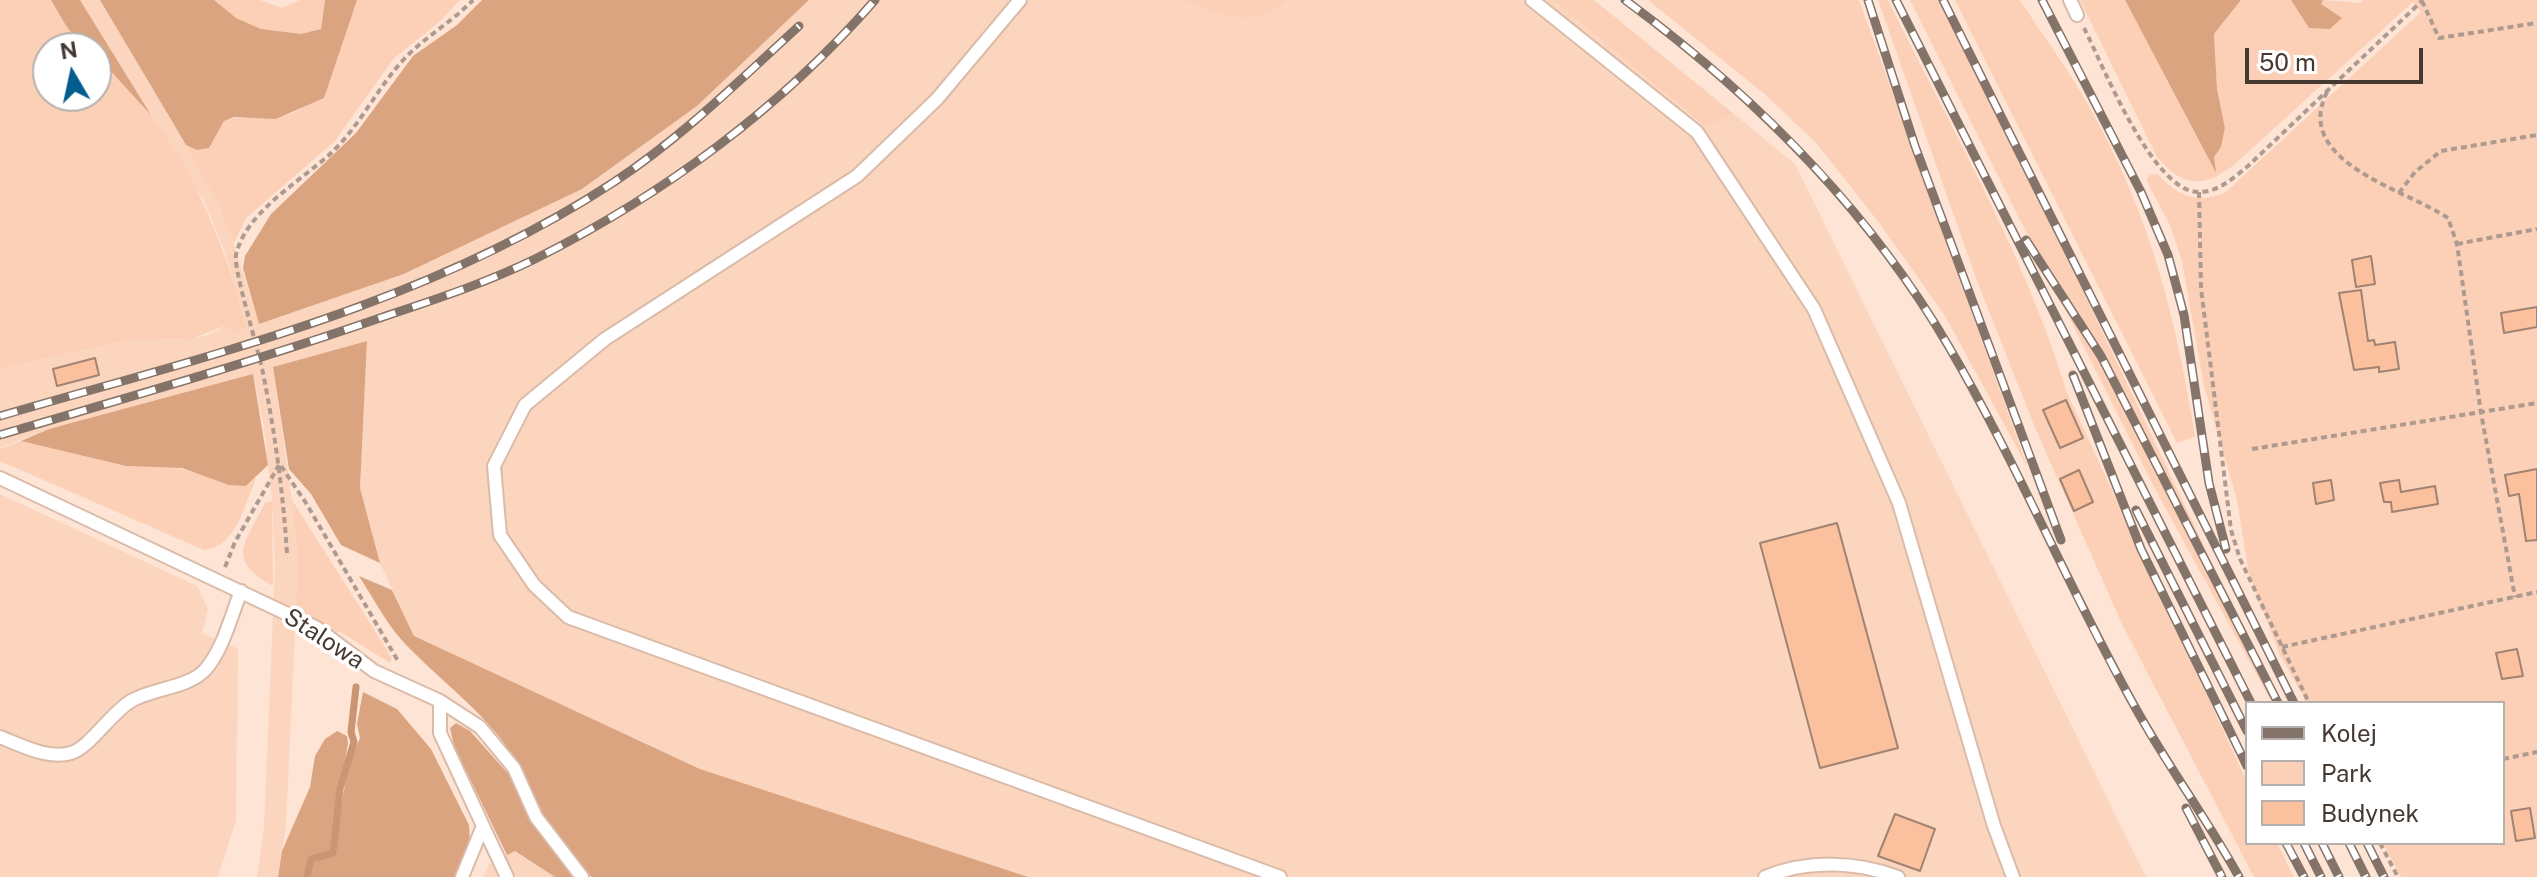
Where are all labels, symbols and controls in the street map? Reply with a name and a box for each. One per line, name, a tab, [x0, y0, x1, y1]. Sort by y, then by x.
north arrow	[32, 32, 112, 112]
scale bar	[2249, 32, 2427, 82]
text: N	[58, 36, 79, 64]
text: 50 m	[2259, 48, 2316, 76]
street label: Stalowa	[278, 602, 370, 676]
legend	[2245, 701, 2505, 845]
text: Kolej	[2321, 719, 2377, 747]
text: Park	[2321, 759, 2372, 787]
text: Budynek	[2321, 799, 2419, 827]

